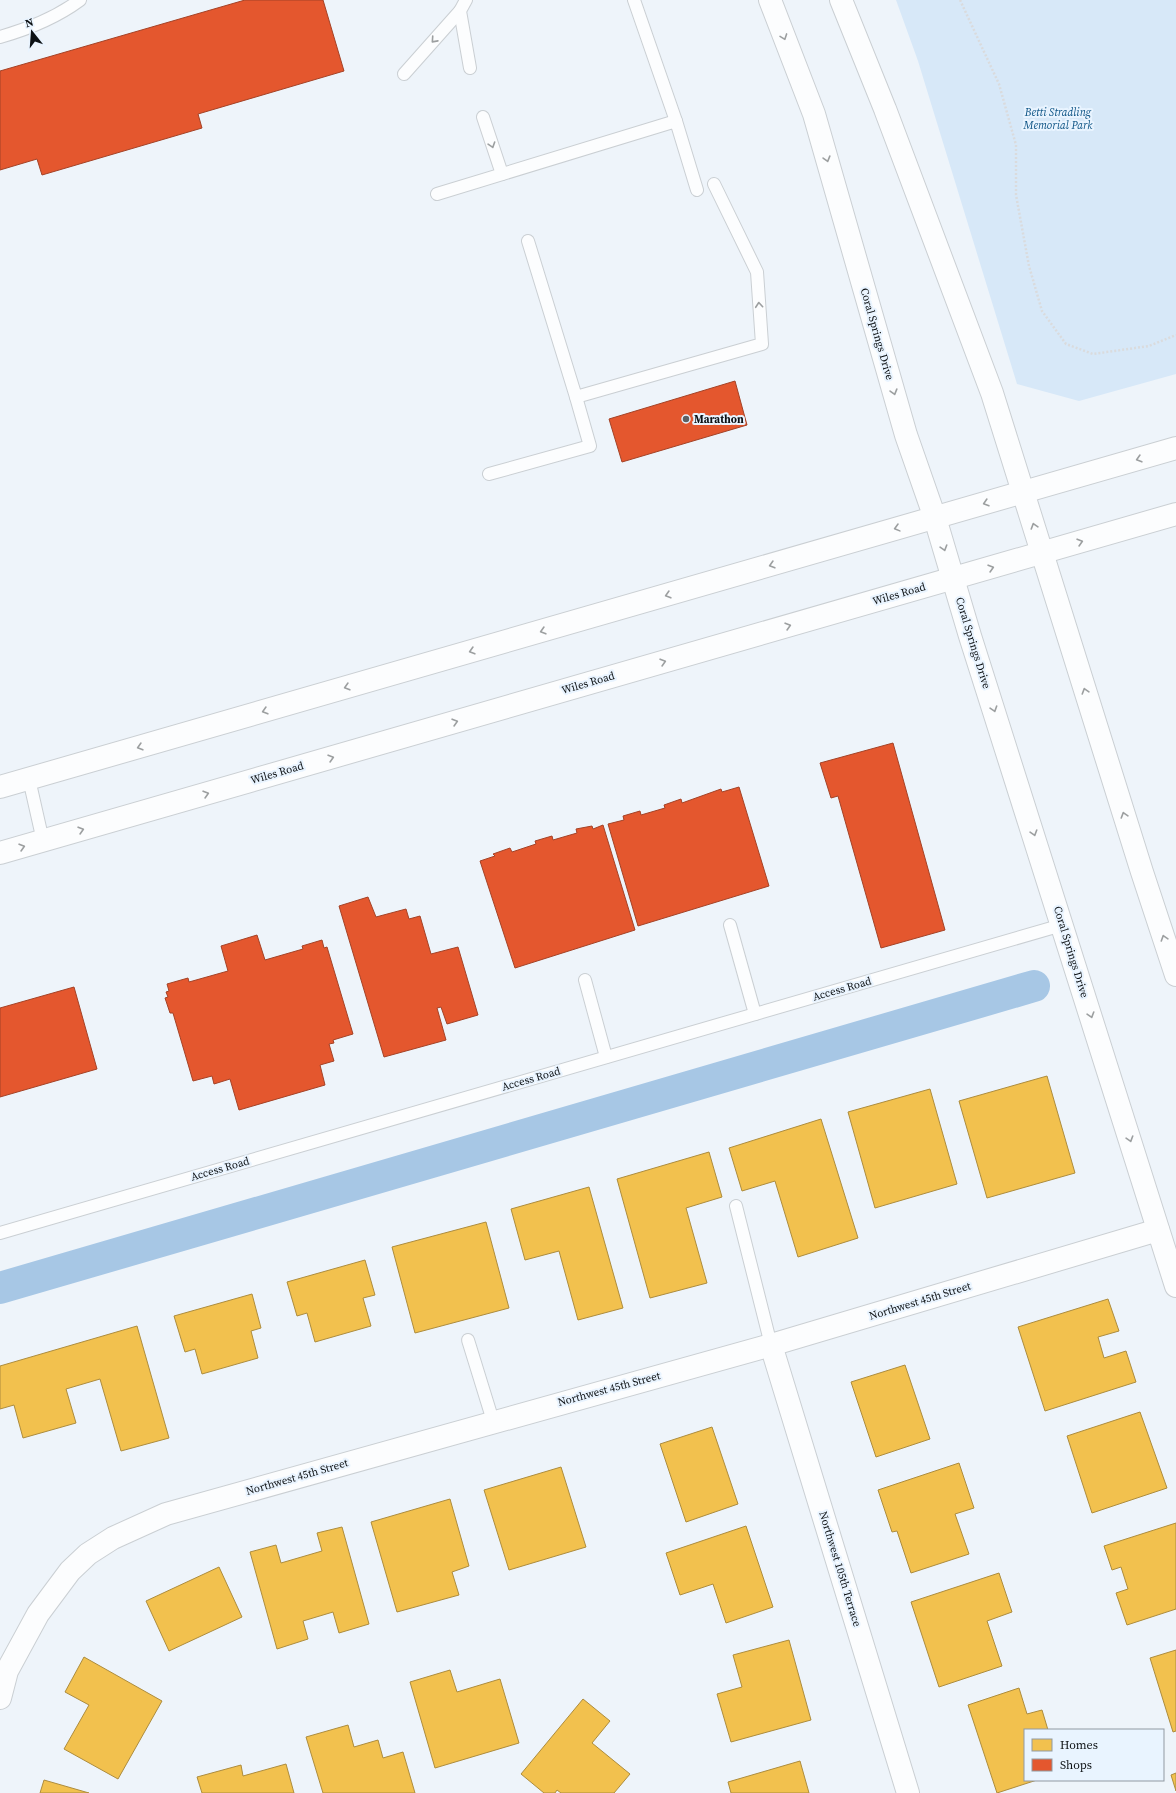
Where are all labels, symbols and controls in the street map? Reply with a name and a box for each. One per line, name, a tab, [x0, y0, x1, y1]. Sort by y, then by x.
north arrow	[12, 12, 52, 52]
text: N	[23, 15, 35, 31]
one-way arrow	[779, 33, 788, 40]
one-way arrow	[431, 35, 438, 43]
park label: Betti Stradling Memorial Park	[1023, 105, 1093, 133]
one-way arrow	[488, 142, 496, 149]
one-way arrow	[822, 156, 830, 163]
street label: Coral Springs Drive	[857, 286, 897, 382]
one-way arrow	[755, 302, 764, 308]
one-way arrow	[889, 388, 898, 395]
place label: Marathon	[694, 412, 744, 427]
marker: Marathon	[681, 414, 691, 424]
one-way arrow	[1135, 454, 1142, 463]
one-way arrow	[982, 498, 989, 507]
one-way arrow	[894, 523, 901, 532]
one-way arrow	[1030, 523, 1039, 530]
one-way arrow	[1076, 538, 1083, 547]
one-way arrow	[939, 545, 948, 552]
one-way arrow	[769, 560, 776, 569]
one-way arrow	[987, 564, 994, 573]
street label: Wiles Road	[871, 579, 928, 609]
one-way arrow	[664, 590, 671, 599]
street label: Coral Springs Drive	[952, 595, 994, 691]
one-way arrow	[784, 622, 791, 631]
one-way arrow	[539, 626, 546, 635]
one-way arrow	[468, 646, 475, 655]
one-way arrow	[659, 658, 666, 667]
street label: Wiles Road	[560, 668, 617, 698]
one-way arrow	[343, 682, 350, 691]
one-way arrow	[1081, 687, 1090, 694]
one-way arrow	[261, 706, 268, 715]
one-way arrow	[989, 706, 998, 713]
one-way arrow	[452, 718, 459, 727]
one-way arrow	[137, 742, 144, 751]
one-way arrow	[327, 754, 334, 763]
street label: Wiles Road	[249, 758, 306, 788]
one-way arrow	[202, 790, 209, 799]
one-way arrow	[1120, 811, 1129, 818]
one-way arrow	[77, 826, 84, 835]
one-way arrow	[1029, 829, 1038, 836]
one-way arrow	[18, 843, 25, 852]
street label: Coral Springs Drive	[1050, 904, 1092, 1000]
one-way arrow	[1160, 935, 1169, 942]
street label: Access Road	[811, 973, 874, 1005]
one-way arrow	[1086, 1012, 1095, 1019]
street label: Access Road	[500, 1063, 563, 1095]
one-way arrow	[1125, 1136, 1134, 1143]
street label: Access Road	[189, 1153, 252, 1185]
street label: Northwest 45th Street	[867, 1278, 973, 1324]
street label: Northwest 45th Street	[556, 1368, 662, 1410]
street label: Northwest 45th Street	[244, 1455, 350, 1499]
street label: Northwest 105th Terrace	[815, 1510, 865, 1629]
legend	[1024, 1729, 1164, 1781]
text: Homes	[1060, 1737, 1098, 1753]
text: Shops	[1060, 1757, 1092, 1773]

